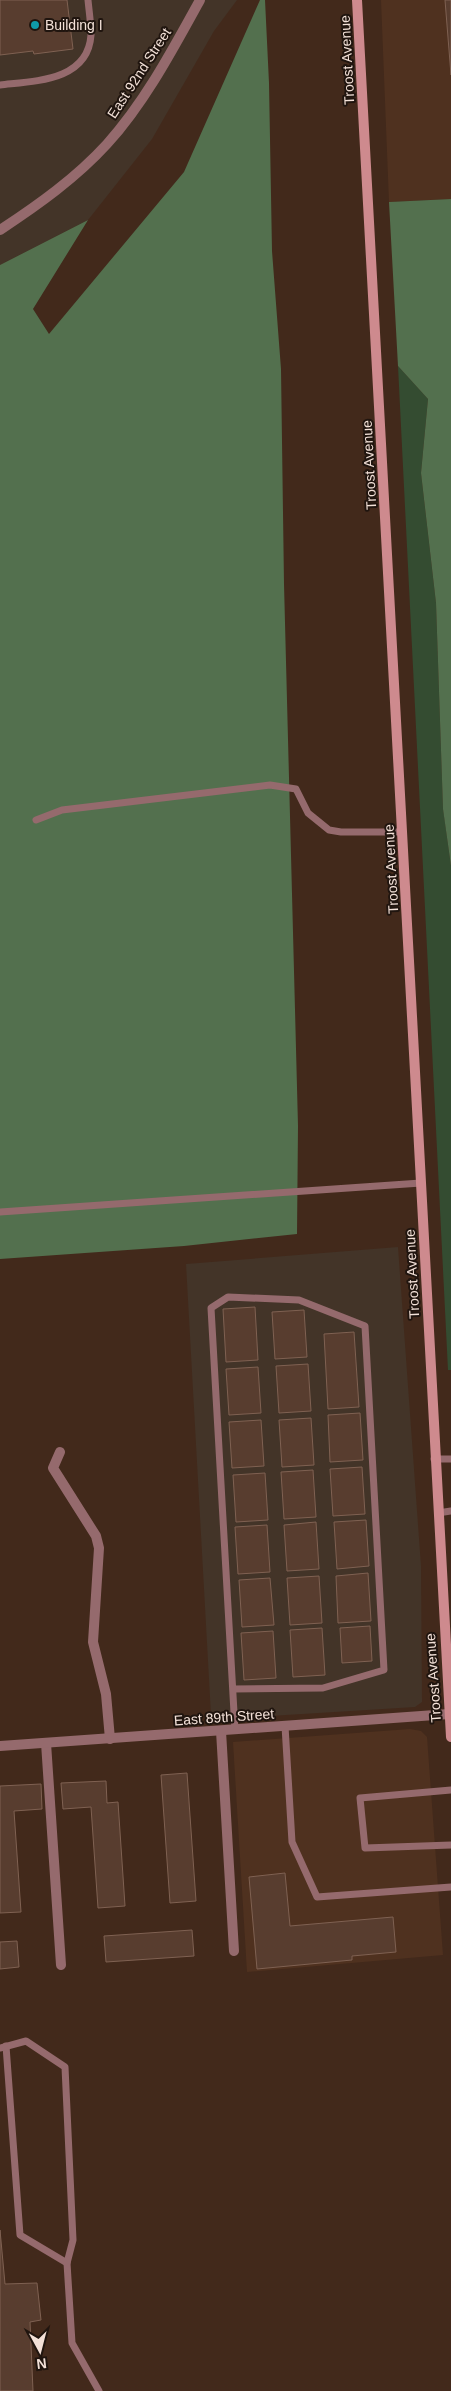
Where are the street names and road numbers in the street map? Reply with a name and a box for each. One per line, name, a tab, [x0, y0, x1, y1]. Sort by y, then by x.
street label: Troost Avenue	[337, 15, 357, 105]
street label: East 92nd Street	[104, 25, 174, 121]
street label: Troost Avenue	[359, 420, 379, 510]
street label: Troost Avenue	[381, 824, 401, 914]
street label: Troost Avenue	[402, 1229, 422, 1319]
street label: Troost Avenue	[422, 1633, 444, 1723]
street label: East 89th Street	[173, 1706, 275, 1728]

